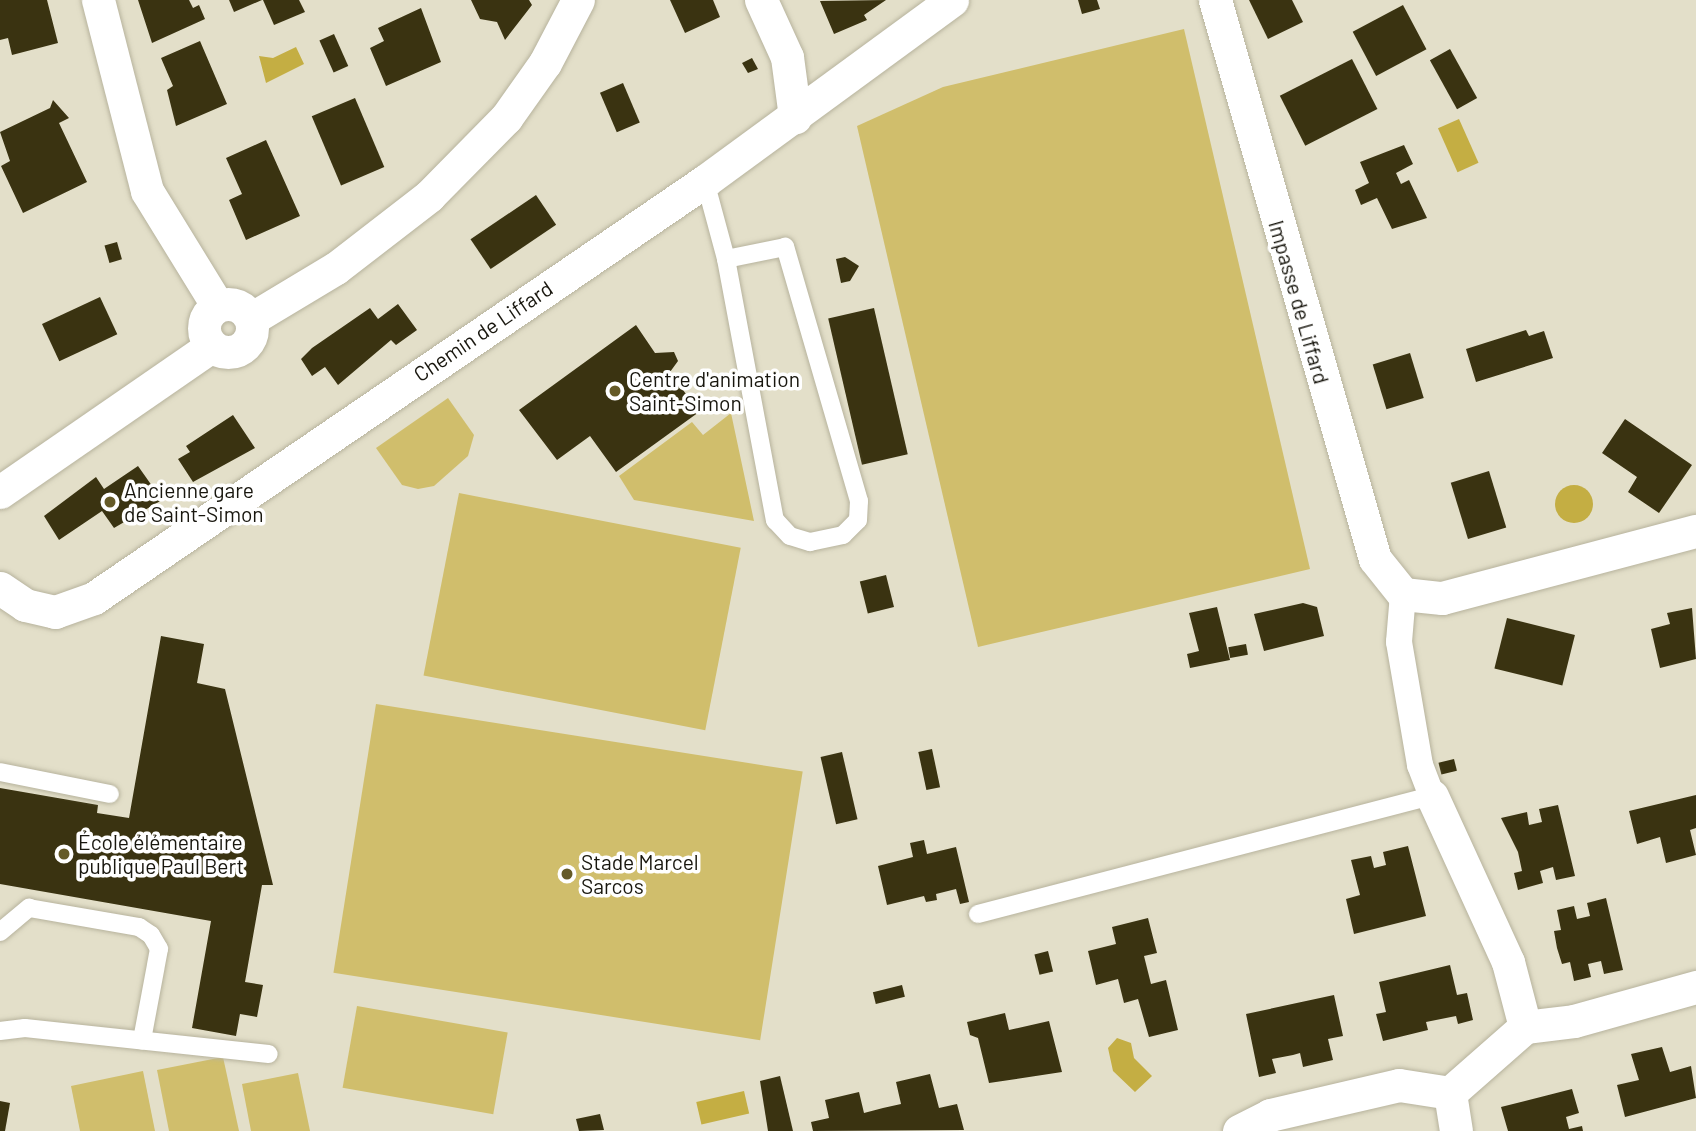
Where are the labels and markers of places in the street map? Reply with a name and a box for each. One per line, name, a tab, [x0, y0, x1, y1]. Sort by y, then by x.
place label: Centre d'animation Saint-Simon	[629, 366, 800, 416]
marker: Centre d'animation Saint-Simon	[607, 383, 623, 399]
place label: Ancienne gare de Saint-Simon	[124, 477, 264, 527]
marker: Ancienne gare de Saint-Simon	[102, 494, 118, 510]
place label: École élémentaire publique Paul Bert	[78, 829, 244, 879]
marker: École élémentaire publique Paul Bert	[56, 846, 72, 862]
place label: Stade Marcel Sarcos	[581, 849, 699, 899]
marker: Stade Marcel Sarcos	[559, 866, 575, 882]

